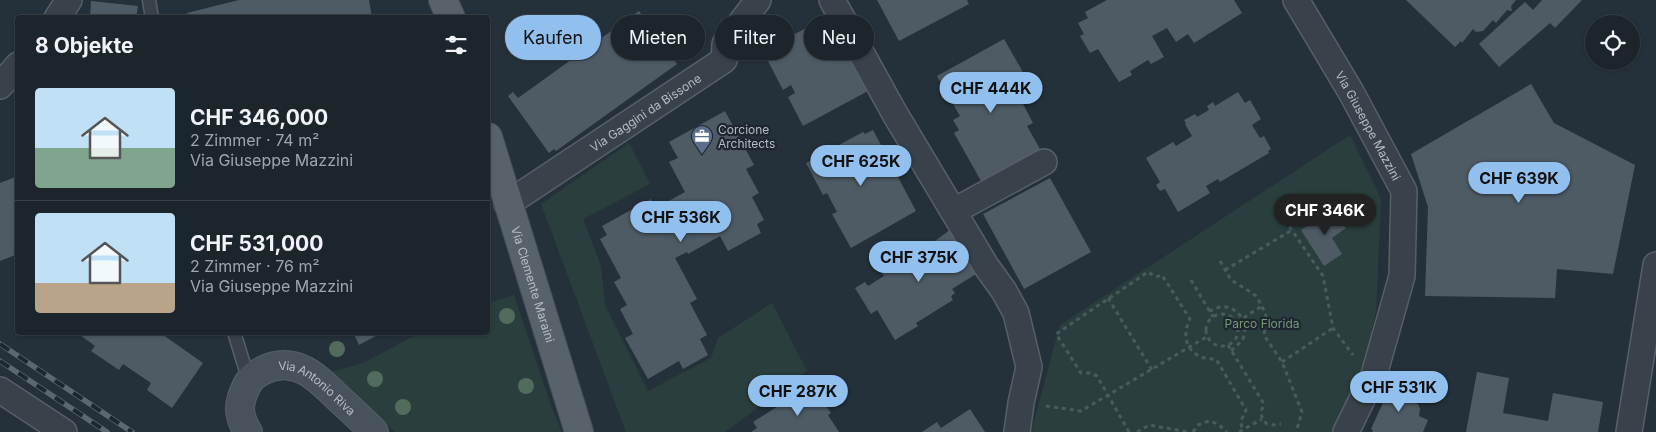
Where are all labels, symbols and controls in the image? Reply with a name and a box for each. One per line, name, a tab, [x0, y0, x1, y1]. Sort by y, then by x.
chip: Kaufen	[505, 15, 601, 60]
chip: Mieten	[611, 15, 705, 60]
chip: Filter	[715, 15, 794, 60]
chip: Neu	[804, 15, 874, 60]
map controls	[1585, 15, 1640, 70]
button: locate	[1585, 15, 1640, 70]
icon: filters	[442, 31, 470, 59]
text: 8 Objekte	[35, 33, 133, 58]
street label: Via Giuseppe Mazzini	[1333, 68, 1404, 183]
street label: Via Gaggini da Bissone	[587, 70, 704, 154]
pin: CHF 444K	[939, 72, 1043, 114]
text: CHF 444K	[951, 78, 1031, 98]
text: CHF 346,000	[190, 105, 328, 130]
icon: home	[75, 108, 135, 168]
place label: Corcione Architects	[718, 122, 775, 151]
office icon: Corcione Architects	[690, 124, 714, 155]
text: 2 Zimmer · 74 m²	[190, 130, 319, 150]
pin: CHF 625K	[809, 144, 913, 187]
text: Via Giuseppe Mazzini	[190, 150, 353, 170]
text: CHF 625K	[821, 151, 901, 171]
pin: CHF 639K	[1467, 162, 1571, 204]
text: CHF 639K	[1479, 168, 1559, 188]
pin: CHF 346K	[1273, 194, 1377, 236]
pin: CHF 536K	[629, 200, 733, 243]
text: CHF 346K	[1285, 200, 1365, 220]
text: CHF 536K	[641, 207, 721, 227]
street label: Via Clemente Maraini	[508, 224, 558, 344]
text: CHF 531,000	[190, 231, 323, 256]
icon: home	[75, 233, 135, 293]
pin: CHF 375K	[867, 240, 971, 283]
text: CHF 375K	[880, 247, 958, 267]
text: 2 Zimmer · 76 m²	[190, 256, 320, 276]
text: Via Giuseppe Mazzini	[190, 276, 353, 296]
park label: Parco Florida	[1224, 316, 1300, 331]
street label: Via Antonio Riva	[278, 357, 359, 418]
pin: CHF 531K	[1347, 370, 1451, 413]
pin: CHF 287K	[746, 374, 850, 417]
text: CHF 531K	[1361, 377, 1437, 397]
text: CHF 287K	[759, 381, 837, 401]

